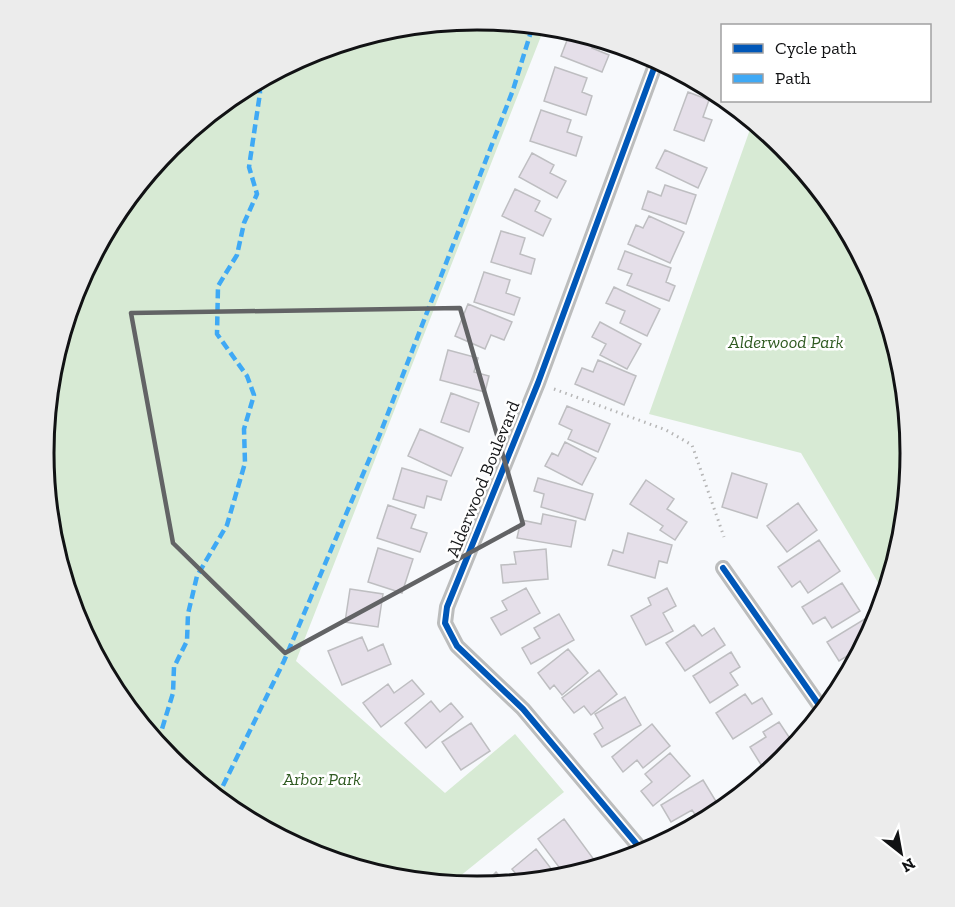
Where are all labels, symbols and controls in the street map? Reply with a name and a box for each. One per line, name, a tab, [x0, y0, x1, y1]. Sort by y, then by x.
legend	[721, 24, 931, 102]
text: Cycle path	[775, 37, 857, 59]
text: Path	[775, 67, 811, 89]
park label: Alderwood Park	[727, 331, 844, 353]
street label: Alderwood Boulevard	[442, 397, 524, 560]
park label: Arbor Park	[282, 768, 361, 790]
north arrow	[871, 823, 931, 883]
text: N	[898, 854, 919, 877]

